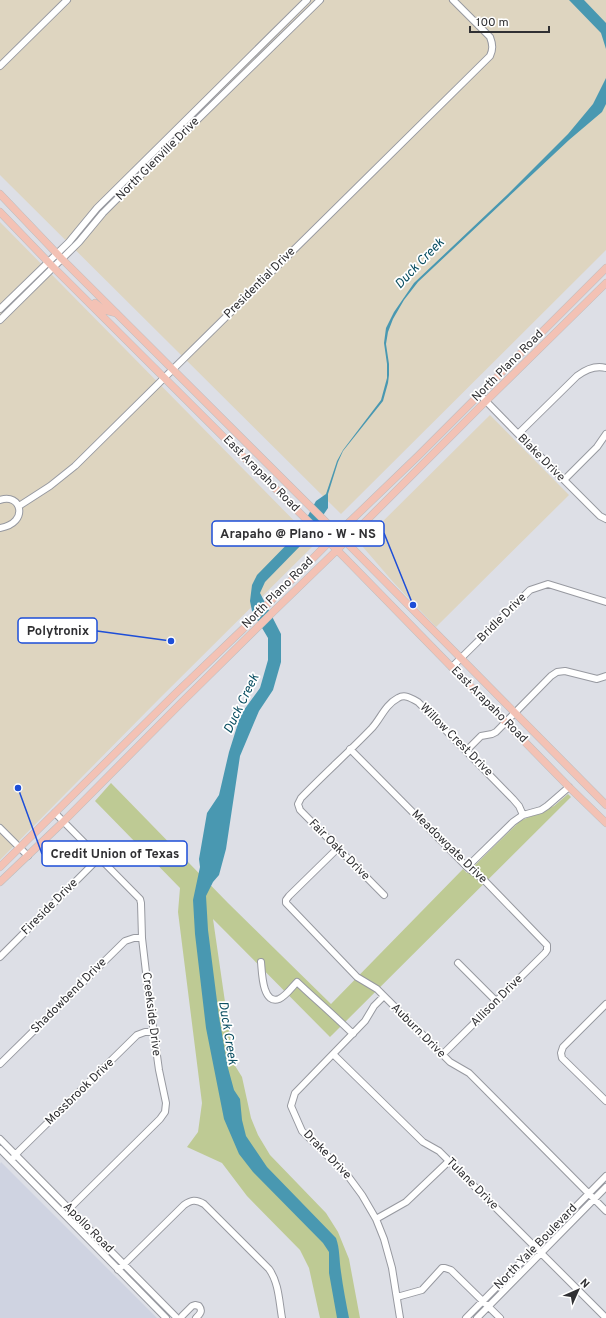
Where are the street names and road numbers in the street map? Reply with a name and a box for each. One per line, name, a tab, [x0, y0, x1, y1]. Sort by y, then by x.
street label: North Glenville Drive	[113, 114, 203, 204]
street label: Presidential Drive	[221, 244, 299, 322]
street label: North Plano Road	[469, 327, 547, 405]
street label: Blake Drive	[514, 431, 568, 485]
street label: East Arapaho Road	[219, 432, 303, 516]
street label: North Plano Road	[239, 554, 317, 632]
street label: Bridle Drive	[474, 590, 530, 646]
street label: East Arapaho Road	[447, 663, 531, 747]
street label: Willow Crest Drive	[416, 700, 496, 780]
street label: Meadowgate Drive	[408, 807, 490, 887]
street label: Fair Oaks Drive	[305, 816, 373, 884]
street label: Fireside Drive	[18, 875, 82, 939]
street label: Shadowbend Drive	[28, 955, 110, 1037]
street label: Creekside Drive	[138, 971, 164, 1057]
street label: Allison Drive	[467, 971, 527, 1031]
street label: Auburn Drive	[387, 1000, 449, 1062]
street label: Mossbrook Drive	[42, 1055, 118, 1129]
street label: Drake Drive	[299, 1127, 355, 1183]
street label: Tulane Drive	[442, 1154, 502, 1214]
street label: Apollo Road	[59, 1199, 117, 1257]
street label: North Yale Boulevard	[491, 1201, 581, 1293]

